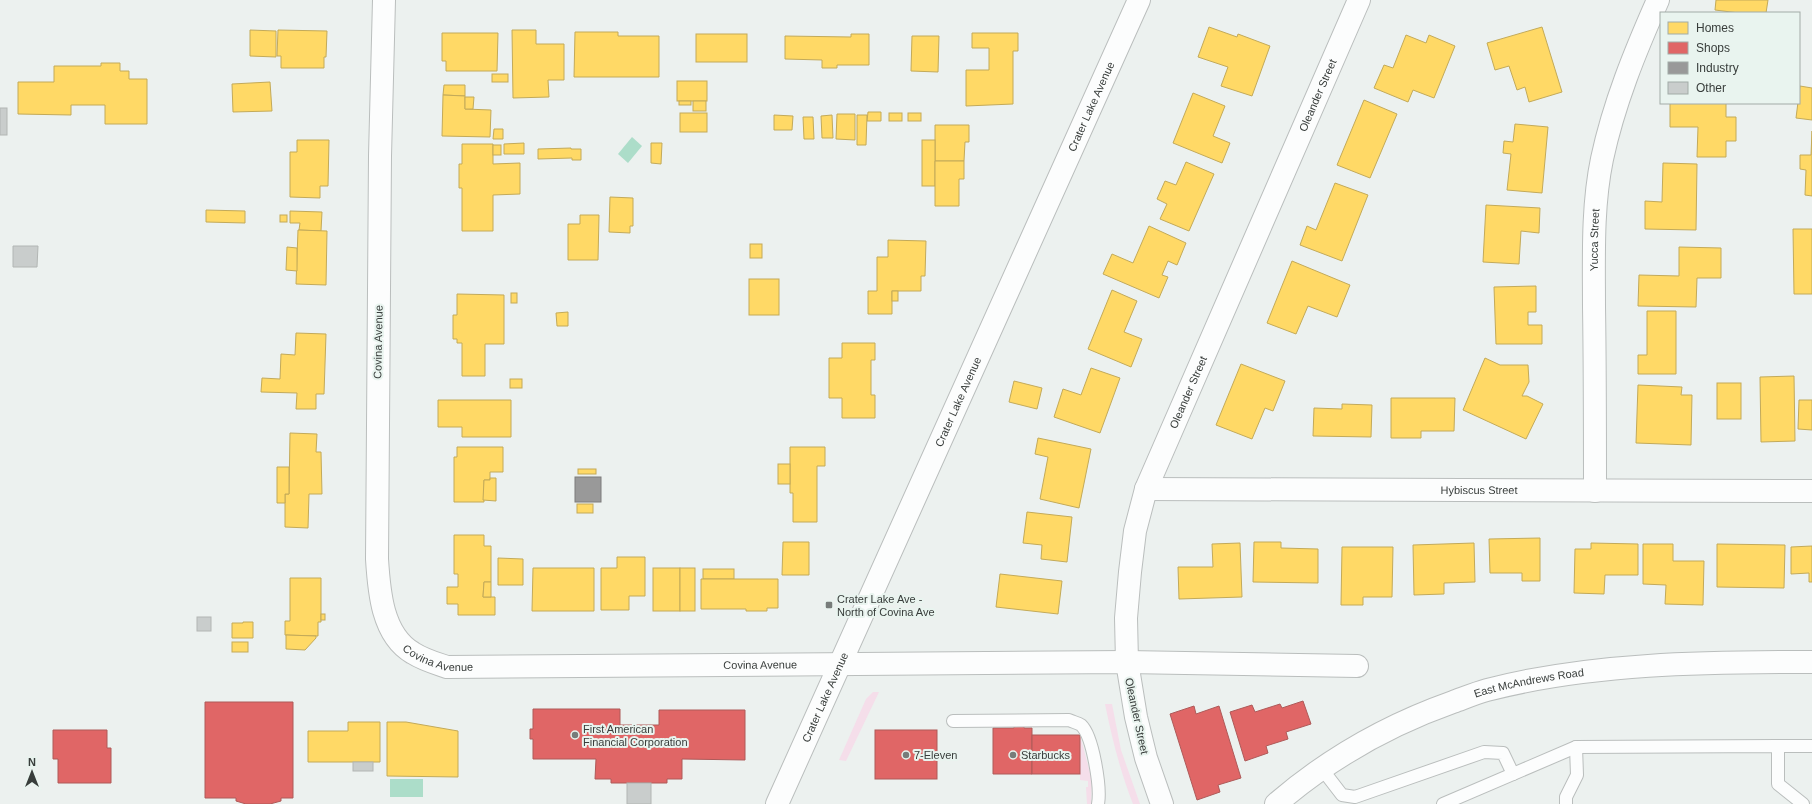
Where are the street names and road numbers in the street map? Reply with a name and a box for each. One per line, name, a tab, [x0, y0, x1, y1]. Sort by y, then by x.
street label: Oleander Street	[1296, 57, 1339, 133]
street label: Crater Lake Avenue	[1066, 60, 1116, 153]
street label: Yucca Street	[1588, 208, 1601, 271]
street label: Covina Avenue	[371, 305, 385, 379]
street label: Oleander Street	[1167, 354, 1209, 430]
street label: Crater Lake Avenue	[933, 355, 983, 449]
street label: Hybiscus Street	[1440, 484, 1518, 496]
street label: Covina Avenue	[400, 642, 473, 673]
street label: Crater Lake Avenue	[800, 651, 850, 744]
street label: Covina Avenue	[723, 658, 797, 671]
street label: East McAndrews Road	[1472, 666, 1584, 700]
street label: Oleander Street	[1123, 677, 1151, 755]

